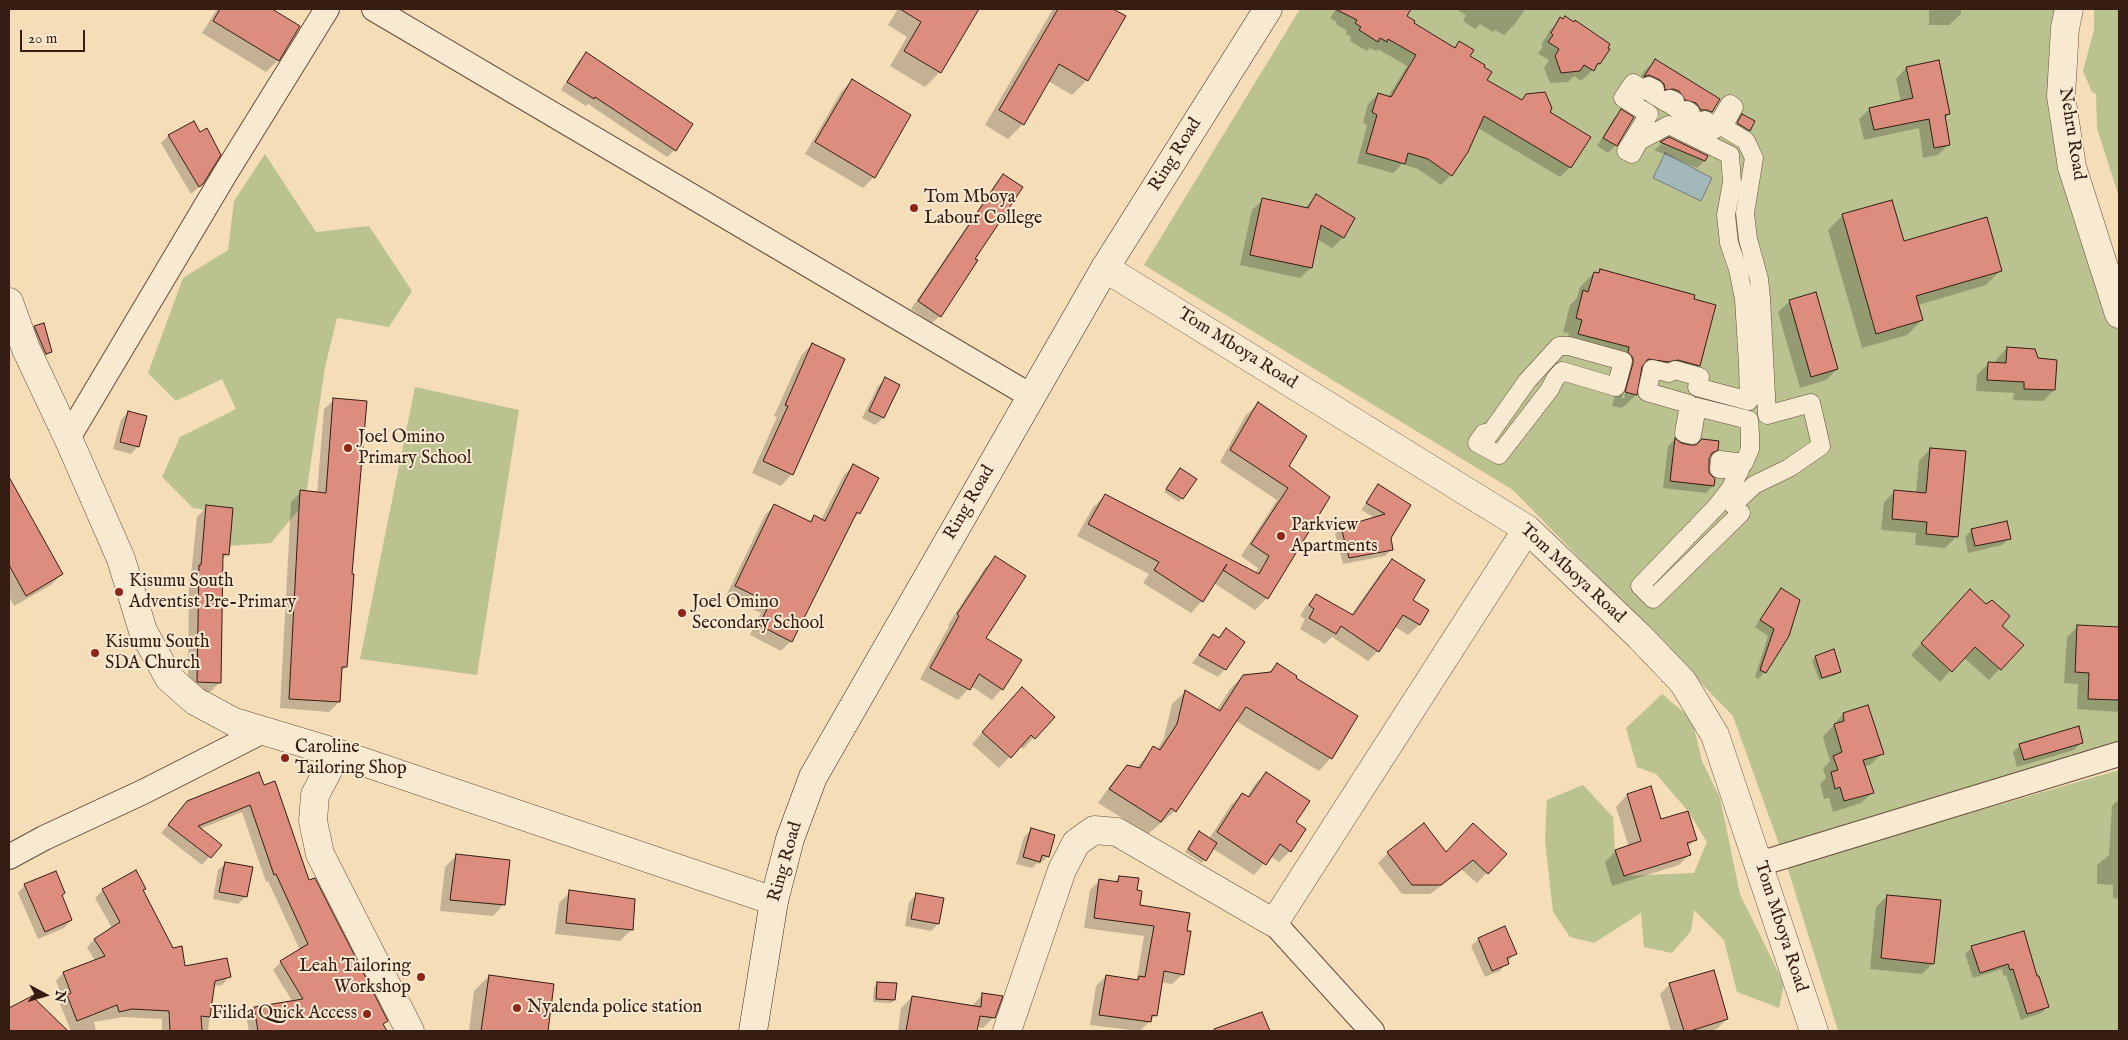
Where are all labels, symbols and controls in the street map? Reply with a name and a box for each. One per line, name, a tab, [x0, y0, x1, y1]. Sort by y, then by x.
scale bar	[22, 20, 88, 52]
text: 20 m	[28, 29, 57, 48]
street label: Nehru Road	[2053, 86, 2089, 182]
street label: Ring Road	[1145, 114, 1207, 196]
place label: Tom Mboya Labour College	[924, 187, 1042, 230]
marker: Tom Mboya Labour College	[908, 202, 920, 214]
street label: Tom Mboya Road	[1174, 304, 1300, 394]
place label: Joel Omino Primary School	[358, 427, 472, 469]
marker: Joel Omino Primary School	[342, 442, 354, 454]
street label: Ring Road	[940, 462, 1000, 544]
place label: Parkview Apartments	[1291, 515, 1378, 558]
street label: Tom Mboya Road	[1515, 520, 1629, 628]
marker: Parkview Apartments	[1275, 530, 1287, 542]
place label: Kisumu South Adventist Pre-Primary	[129, 571, 296, 614]
marker: Kisumu South Adventist Pre-Primary	[113, 586, 125, 598]
place label: Joel Omino Secondary School	[692, 592, 824, 634]
marker: Joel Omino Secondary School	[676, 607, 688, 619]
place label: Kisumu South SDA Church	[105, 632, 209, 674]
marker: Kisumu South SDA Church	[89, 647, 101, 659]
place label: Caroline Tailoring Shop	[295, 737, 407, 780]
marker: Caroline Tailoring Shop	[279, 752, 291, 764]
street label: Ring Road	[764, 819, 808, 905]
street label: Tom Mboya Road	[1749, 859, 1811, 995]
place label: Leah Tailoring Workshop	[299, 956, 411, 999]
north arrow	[20, 970, 70, 1020]
marker: Leah Tailoring Workshop	[415, 971, 427, 983]
text: N	[50, 990, 70, 1004]
place label: Nyalenda police station	[527, 997, 702, 1019]
marker: Nyalenda police station	[511, 1002, 523, 1014]
place label: Filida Quick Access	[211, 1003, 357, 1025]
marker: Filida Quick Access	[361, 1008, 373, 1020]

